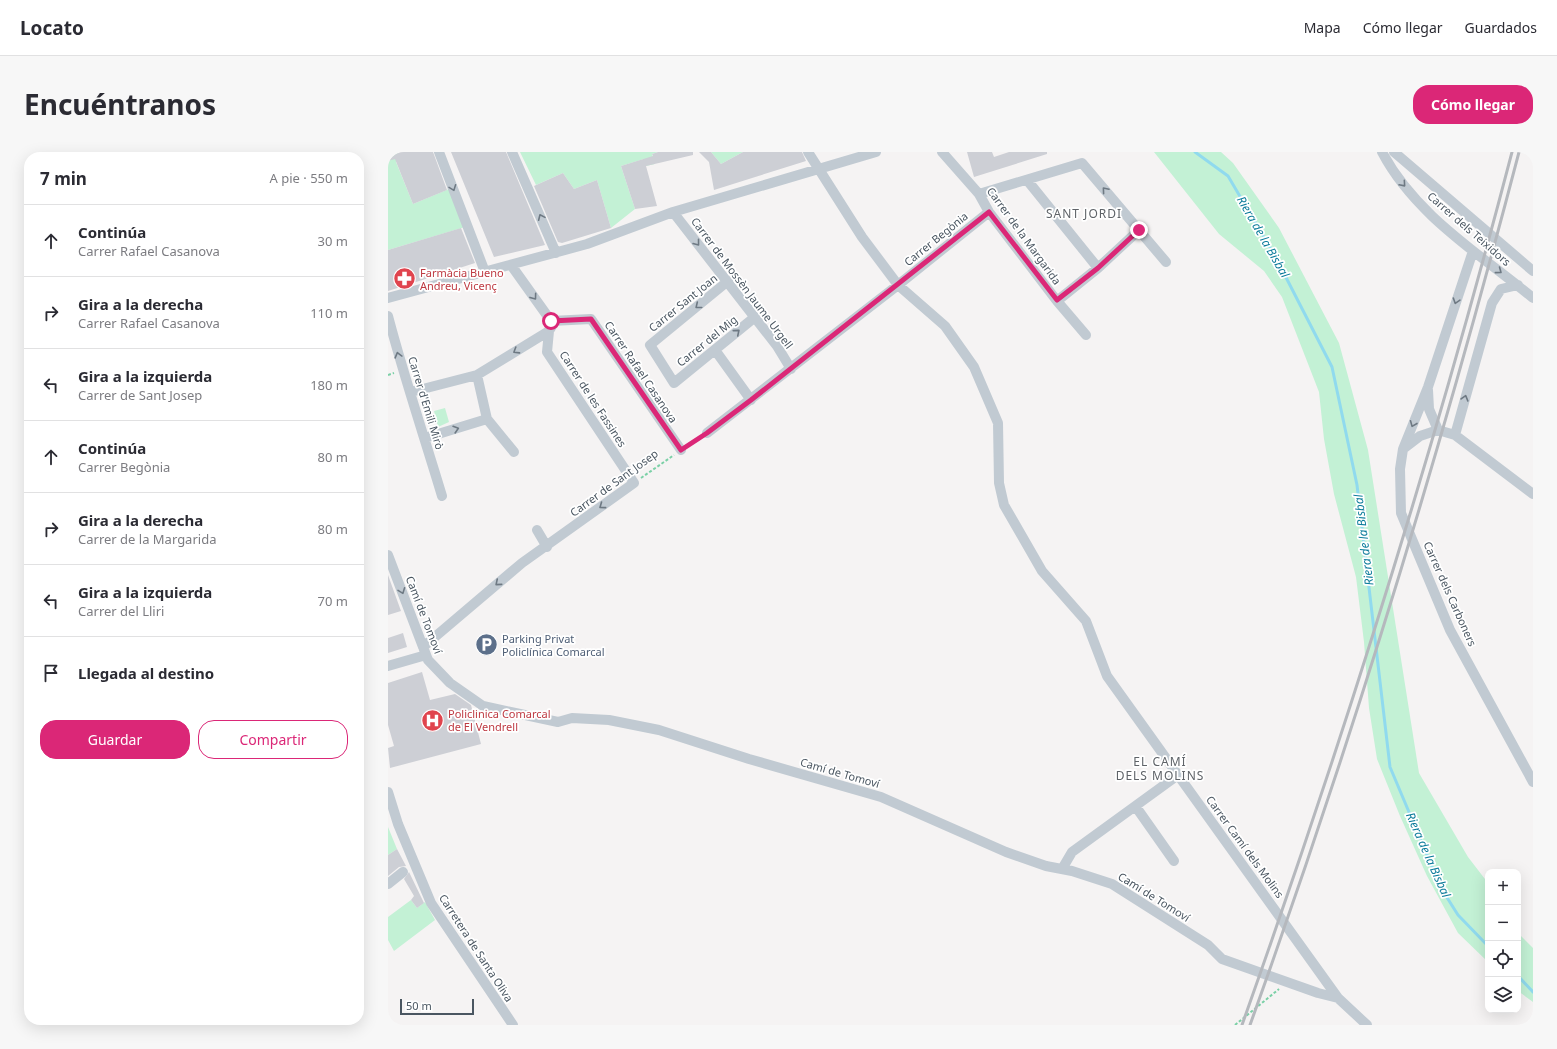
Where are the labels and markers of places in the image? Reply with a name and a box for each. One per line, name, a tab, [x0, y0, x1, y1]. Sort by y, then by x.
place label: Farmàcia Bueno Andreu, Vicenç	[420, 265, 504, 293]
pharmacy icon: Farmàcia Bueno Andreu, Vicenç	[392, 266, 418, 292]
place label: Parking Privat Policlínica Comarcal	[502, 631, 605, 659]
parking icon: Parking Privat Policlínica Comarcal	[474, 632, 500, 658]
place label: Policlinica Comarcal de El Vendrell	[448, 706, 551, 734]
hospital icon: Policlinica Comarcal de El Vendrell	[419, 707, 445, 733]

